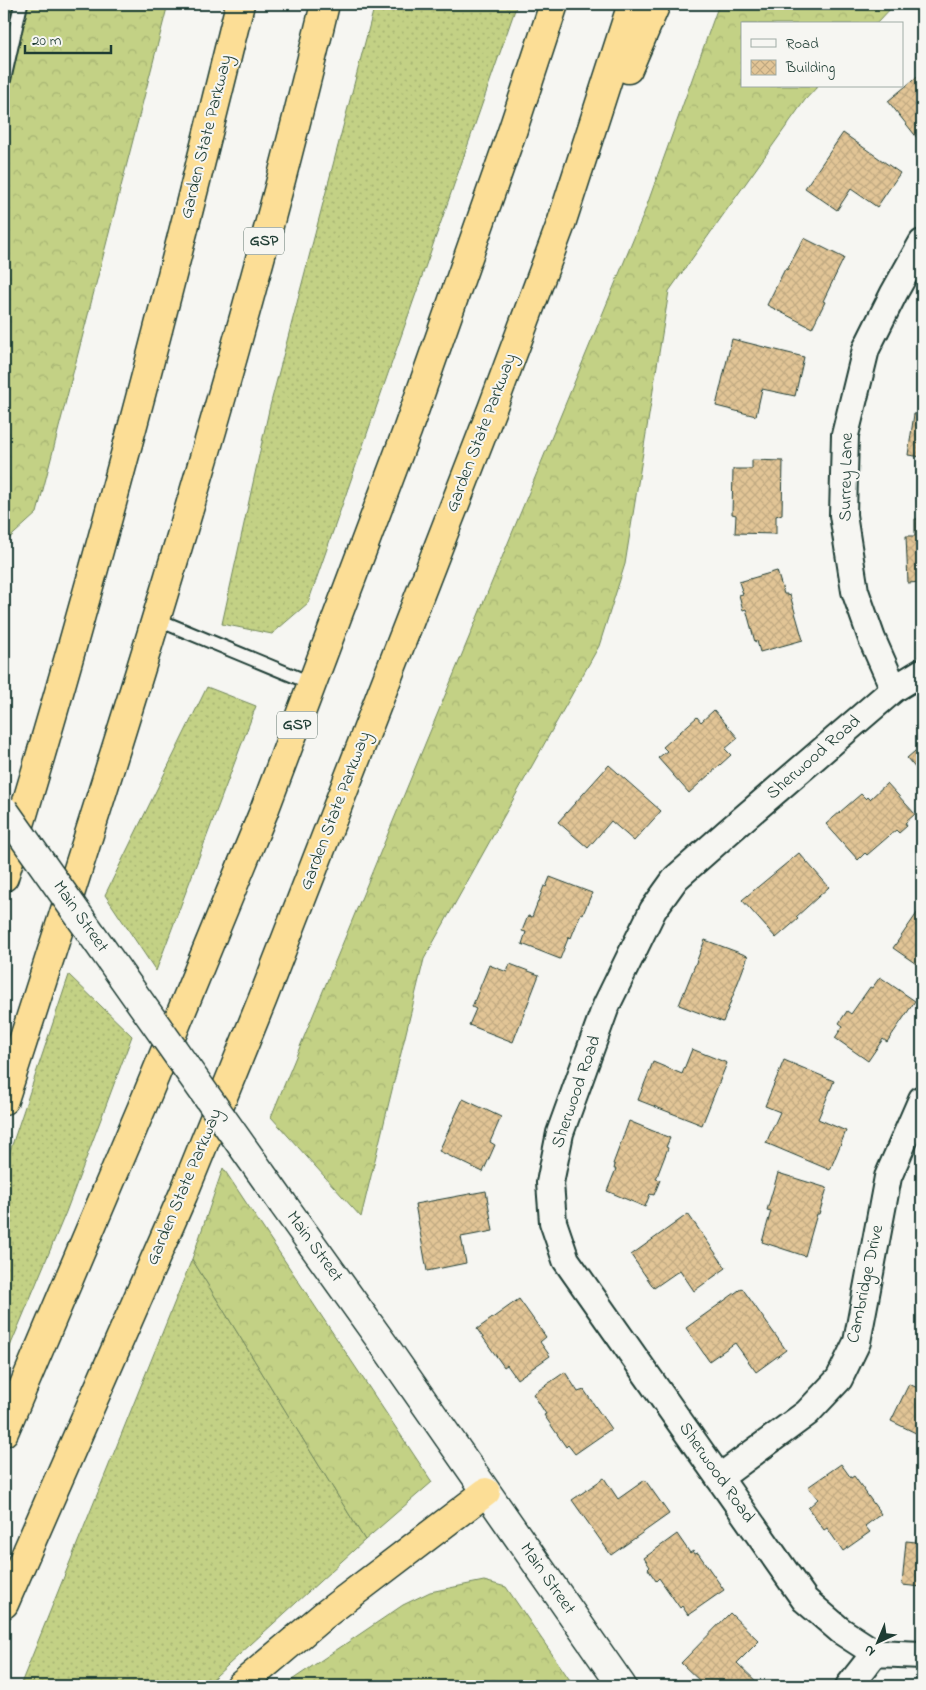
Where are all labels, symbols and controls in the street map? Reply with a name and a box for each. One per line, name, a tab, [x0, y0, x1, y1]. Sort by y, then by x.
scale bar	[25, 22, 111, 54]
legend	[741, 22, 904, 88]
text: 20 m	[32, 30, 62, 52]
text: Road	[786, 33, 819, 55]
street label: Garden State Parkway	[174, 52, 240, 222]
text: Building	[785, 57, 835, 80]
road number: GSP	[244, 228, 284, 255]
street label: Garden State Parkway	[440, 350, 524, 516]
street label: Surrey Lane	[833, 431, 861, 522]
street label: Sherwood Road	[761, 710, 867, 806]
road number: GSP	[277, 712, 317, 738]
street label: Garden State Parkway	[294, 728, 378, 894]
street label: Main Street	[46, 876, 114, 958]
street label: Sherwood Road	[546, 1032, 608, 1152]
street label: Garden State Parkway	[140, 1105, 230, 1269]
street label: Main Street	[279, 1206, 349, 1288]
street label: Cambridge Drive	[841, 1222, 892, 1346]
street label: Sherwood Road	[672, 1417, 760, 1529]
street label: Main Street	[513, 1538, 581, 1620]
north arrow	[854, 1618, 904, 1668]
text: N	[859, 1639, 881, 1661]

